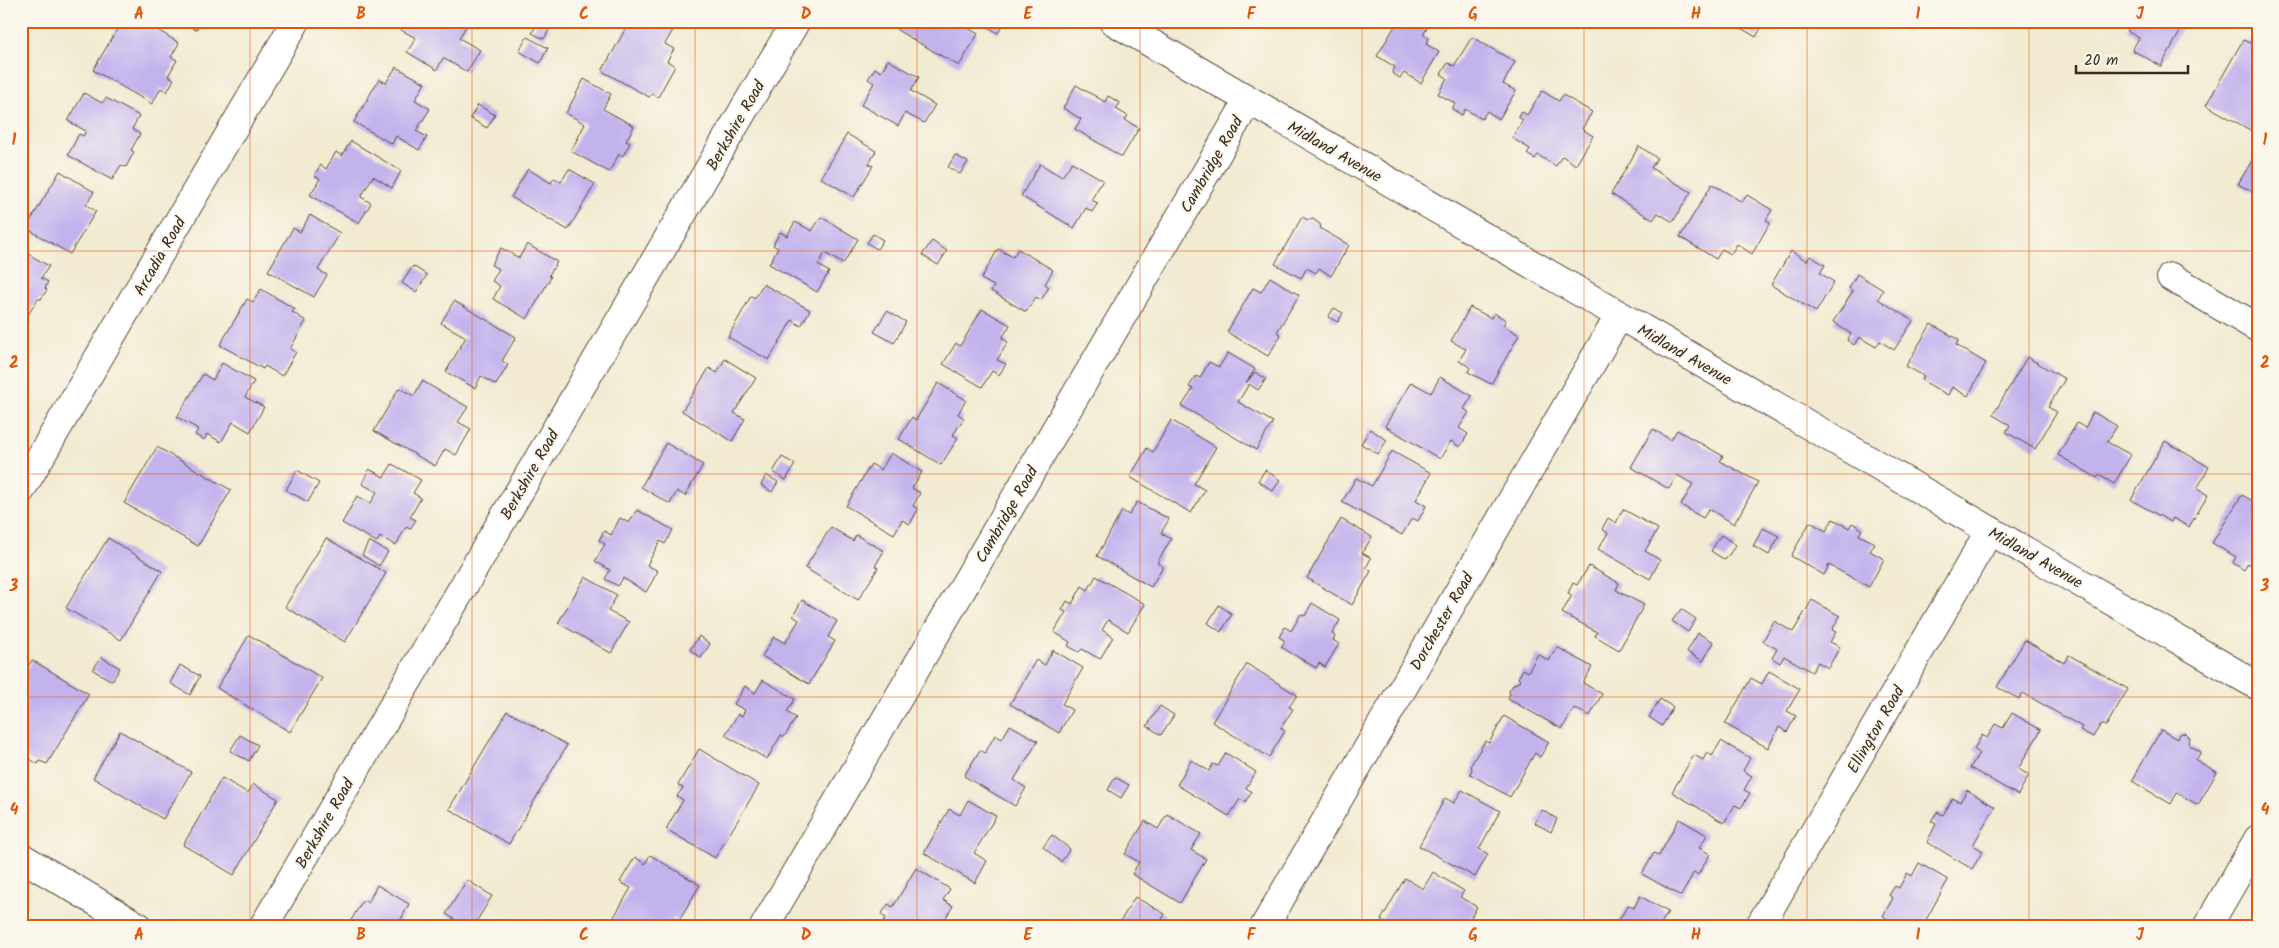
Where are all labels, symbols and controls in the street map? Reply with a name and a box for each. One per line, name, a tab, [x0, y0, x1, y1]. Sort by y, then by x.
text: A	[134, 2, 144, 27]
text: B	[356, 2, 366, 27]
text: C	[579, 2, 589, 27]
text: D	[801, 2, 812, 27]
text: E	[1024, 2, 1034, 27]
text: F	[1247, 2, 1257, 27]
text: G	[1468, 2, 1478, 27]
text: H	[1691, 2, 1701, 27]
text: I	[1916, 2, 1921, 27]
text: J	[2136, 2, 2145, 27]
scale bar	[2076, 42, 2189, 74]
text: 20 m	[2084, 49, 2118, 73]
street label: Berkshire Road	[700, 75, 773, 175]
street label: Cambridge Road	[1174, 111, 1251, 218]
street label: Midland Avenue	[1282, 115, 1386, 190]
text: 1	[12, 128, 17, 153]
text: 1	[2263, 128, 2268, 153]
street label: Arcadia Road	[128, 212, 193, 301]
street label: Midland Avenue	[1632, 318, 1736, 393]
text: 2	[9, 351, 19, 376]
text: 2	[2260, 351, 2270, 376]
street label: Berkshire Road	[494, 424, 567, 524]
street label: Cambridge Road	[969, 461, 1046, 568]
street label: Midland Avenue	[1983, 521, 2087, 596]
street label: Dorchester Road	[1404, 567, 1481, 676]
text: 3	[9, 574, 19, 599]
text: 3	[2260, 574, 2270, 599]
street label: Ellington Road	[1841, 680, 1912, 778]
street label: Berkshire Road	[289, 773, 362, 873]
text: 4	[10, 798, 19, 823]
text: 4	[2261, 798, 2270, 823]
text: A	[134, 923, 144, 948]
text: B	[356, 923, 366, 948]
text: C	[579, 923, 589, 948]
text: D	[801, 923, 812, 948]
text: E	[1024, 923, 1034, 948]
text: F	[1247, 923, 1257, 948]
text: G	[1468, 923, 1478, 948]
text: H	[1691, 923, 1701, 948]
text: I	[1916, 923, 1921, 948]
text: J	[2136, 923, 2145, 948]

